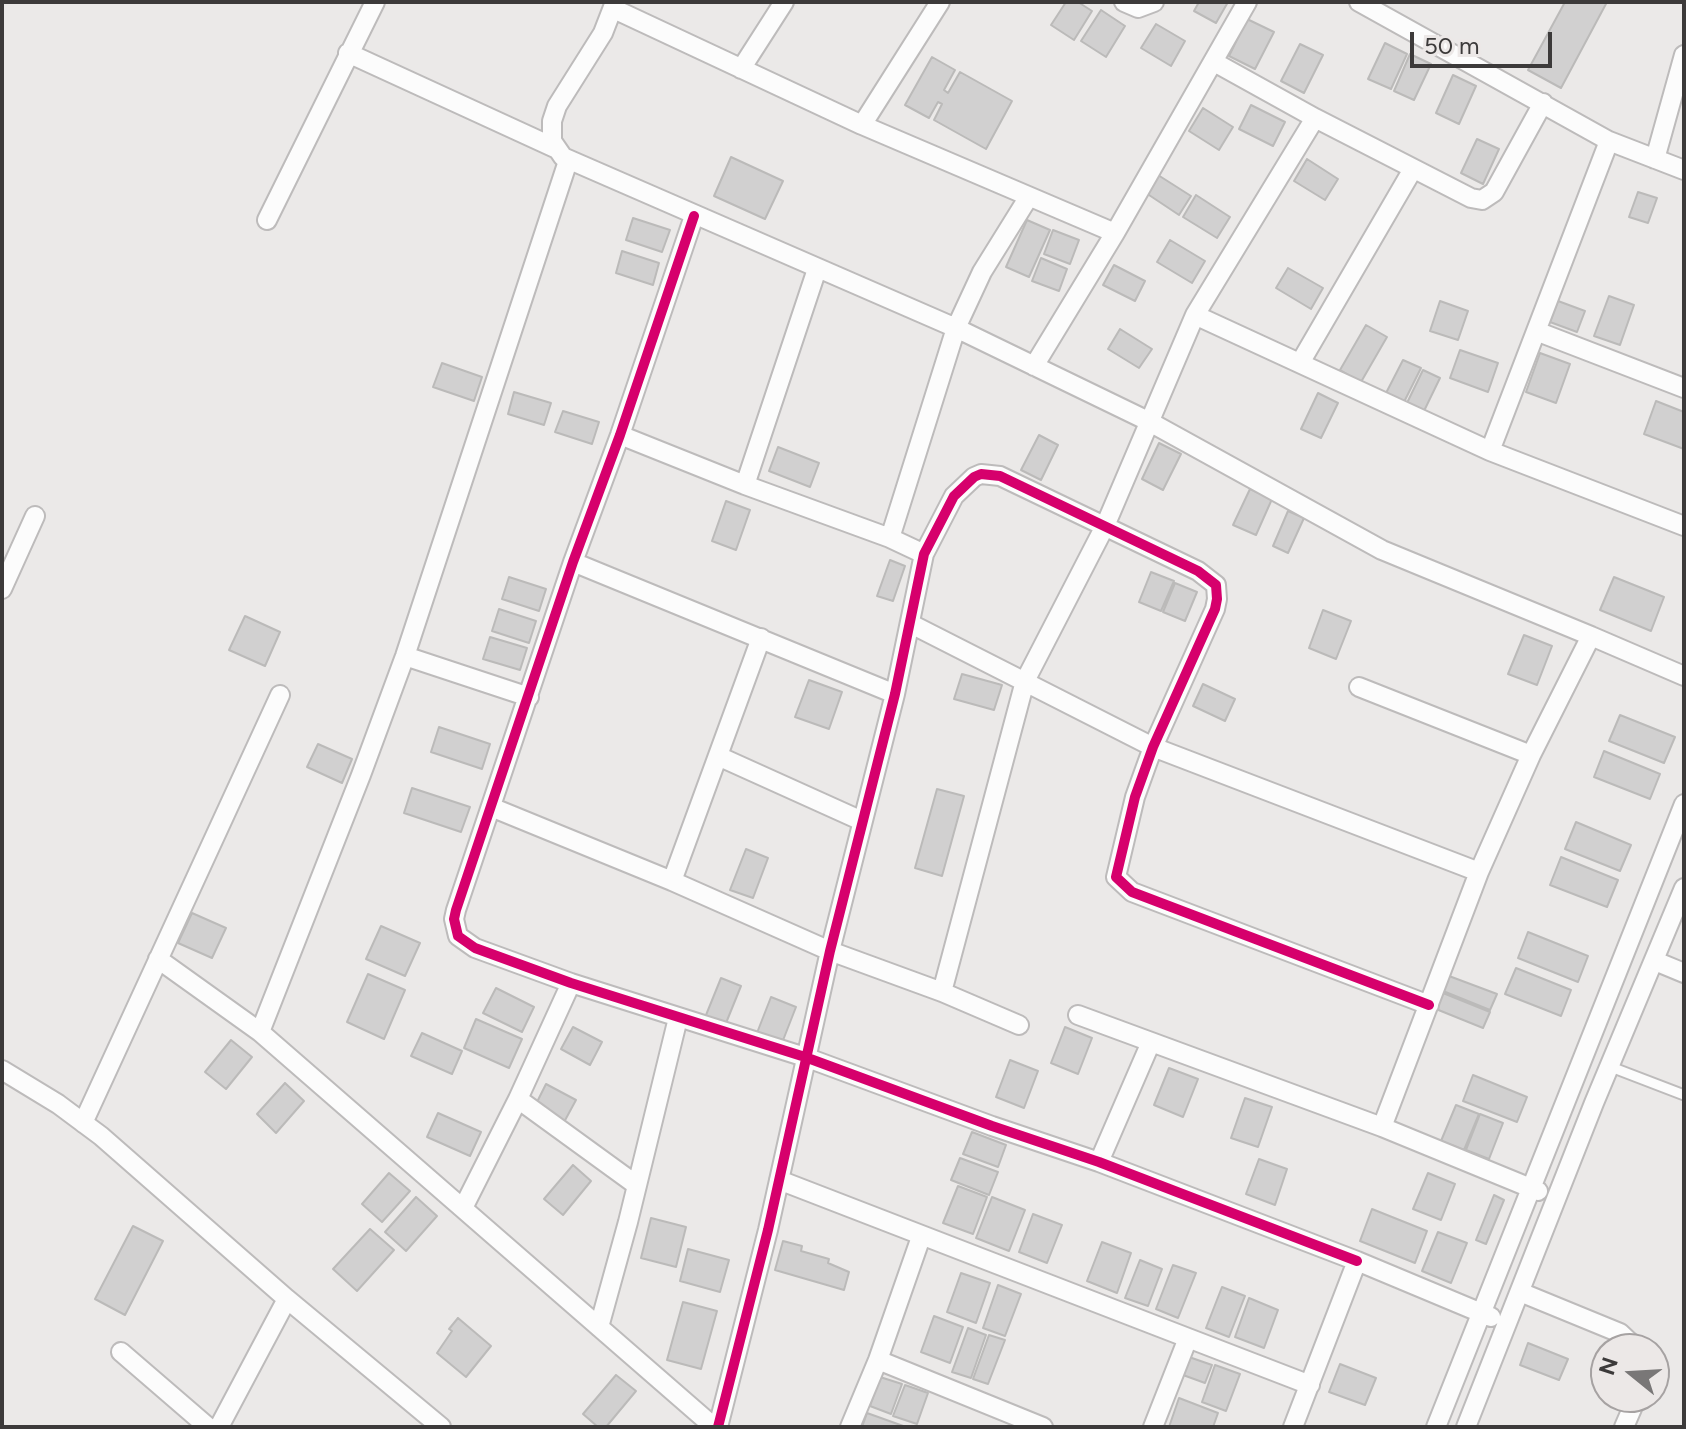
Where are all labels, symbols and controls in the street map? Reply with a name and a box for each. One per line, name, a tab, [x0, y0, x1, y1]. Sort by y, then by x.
scale bar	[1414, 16, 1556, 66]
text: 50 m	[1424, 31, 1480, 60]
north arrow	[1590, 1333, 1670, 1413]
text: N	[1593, 1354, 1624, 1378]

